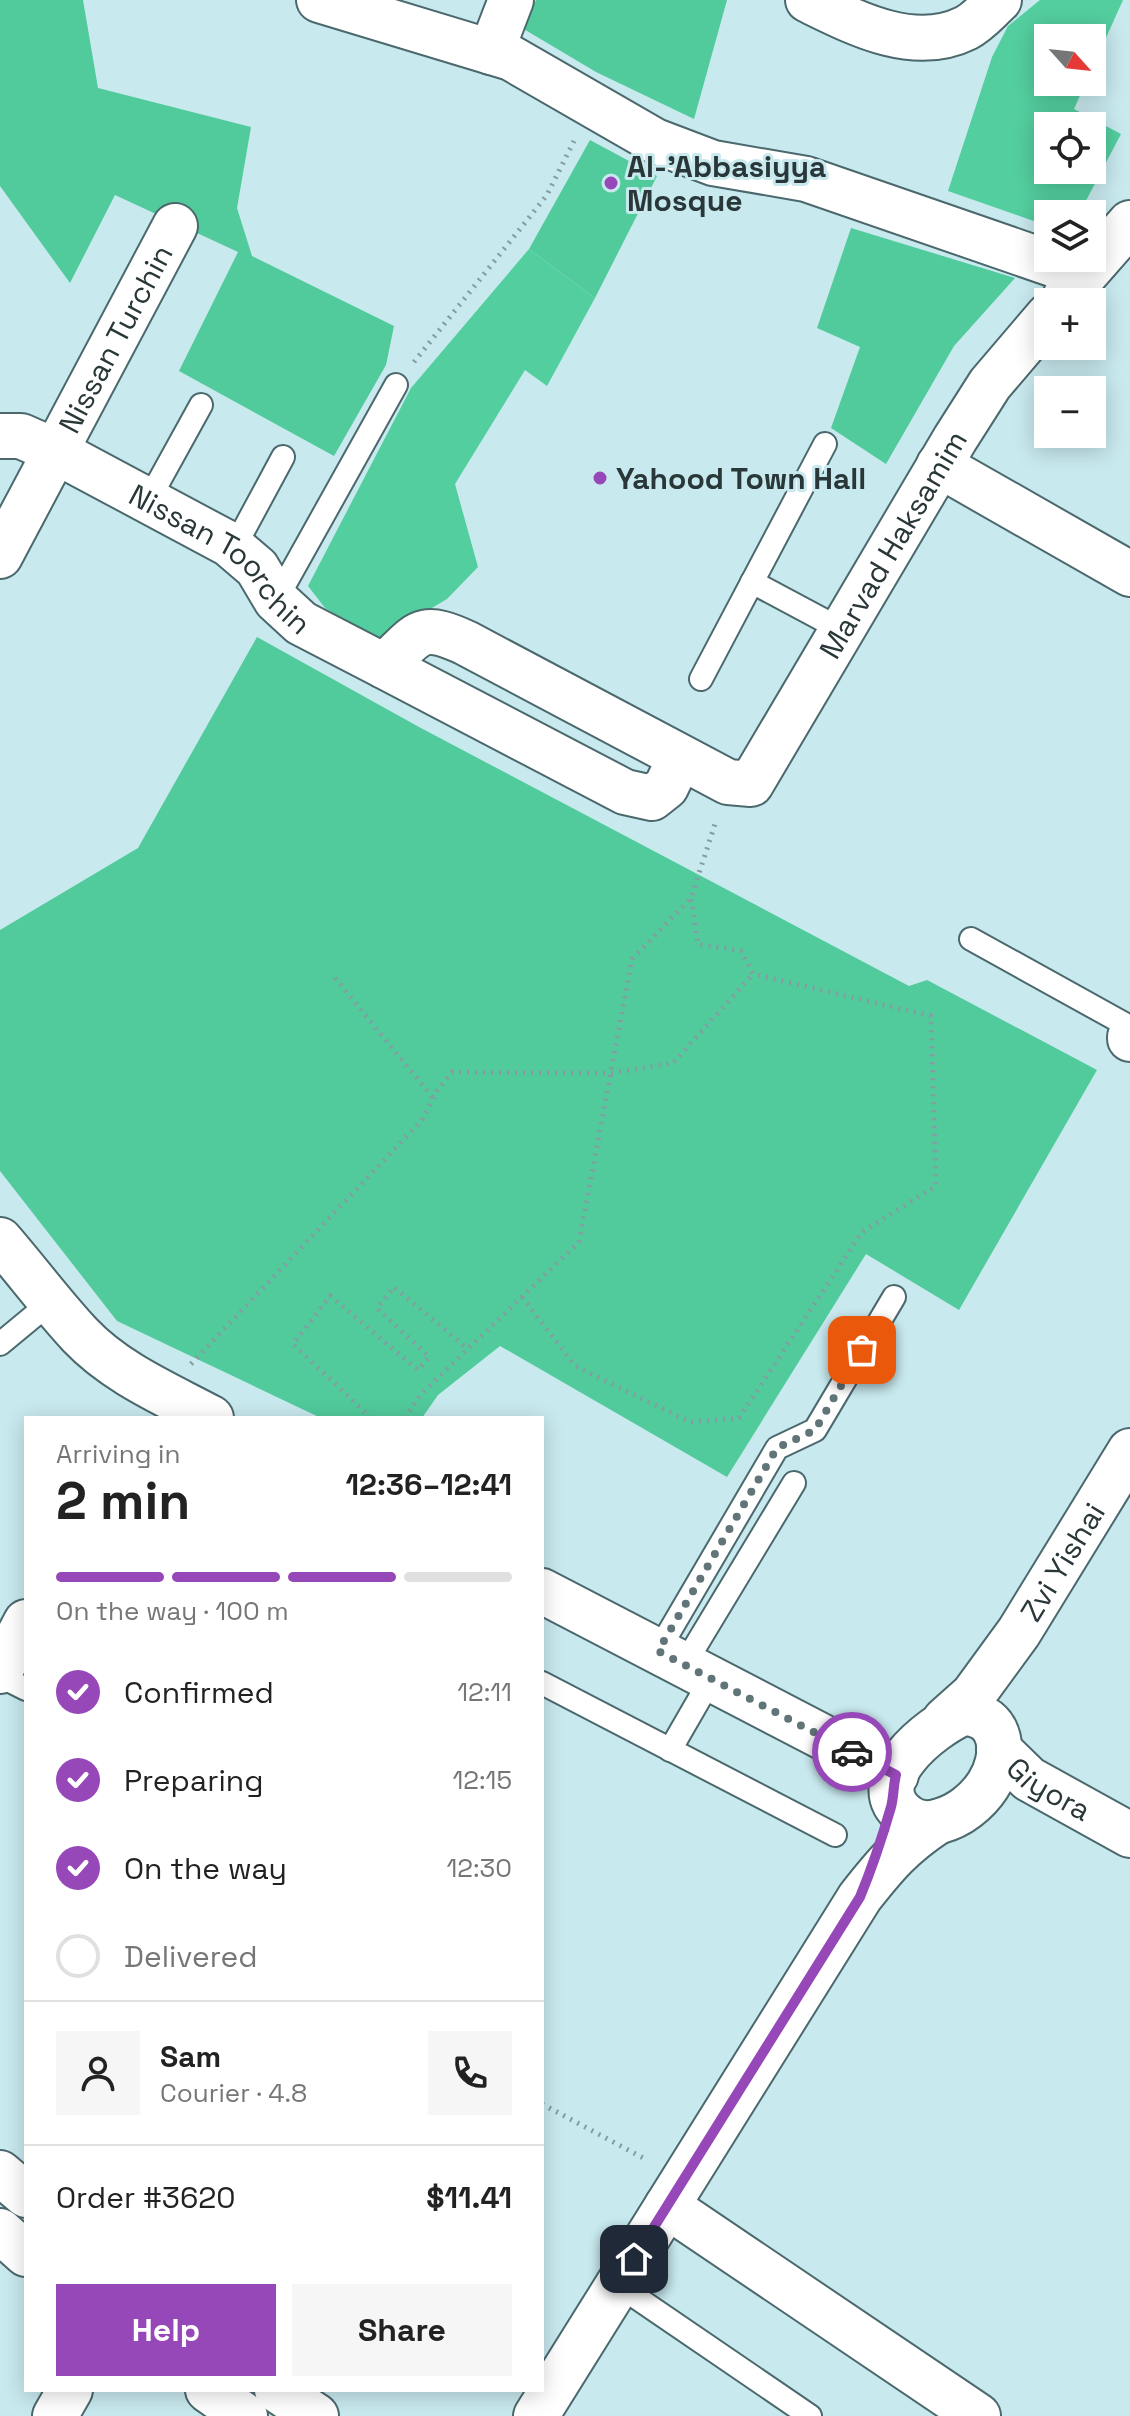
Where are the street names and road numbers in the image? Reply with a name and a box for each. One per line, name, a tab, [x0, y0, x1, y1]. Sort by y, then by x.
street label: Nissan Turchin	[49, 238, 181, 440]
street label: Marvad Haksamim	[810, 423, 975, 666]
street label: Nissan Toorchin	[122, 475, 320, 642]
street label: Zvi Yishai	[1011, 1495, 1113, 1628]
street label: Giyora	[998, 1748, 1098, 1829]

